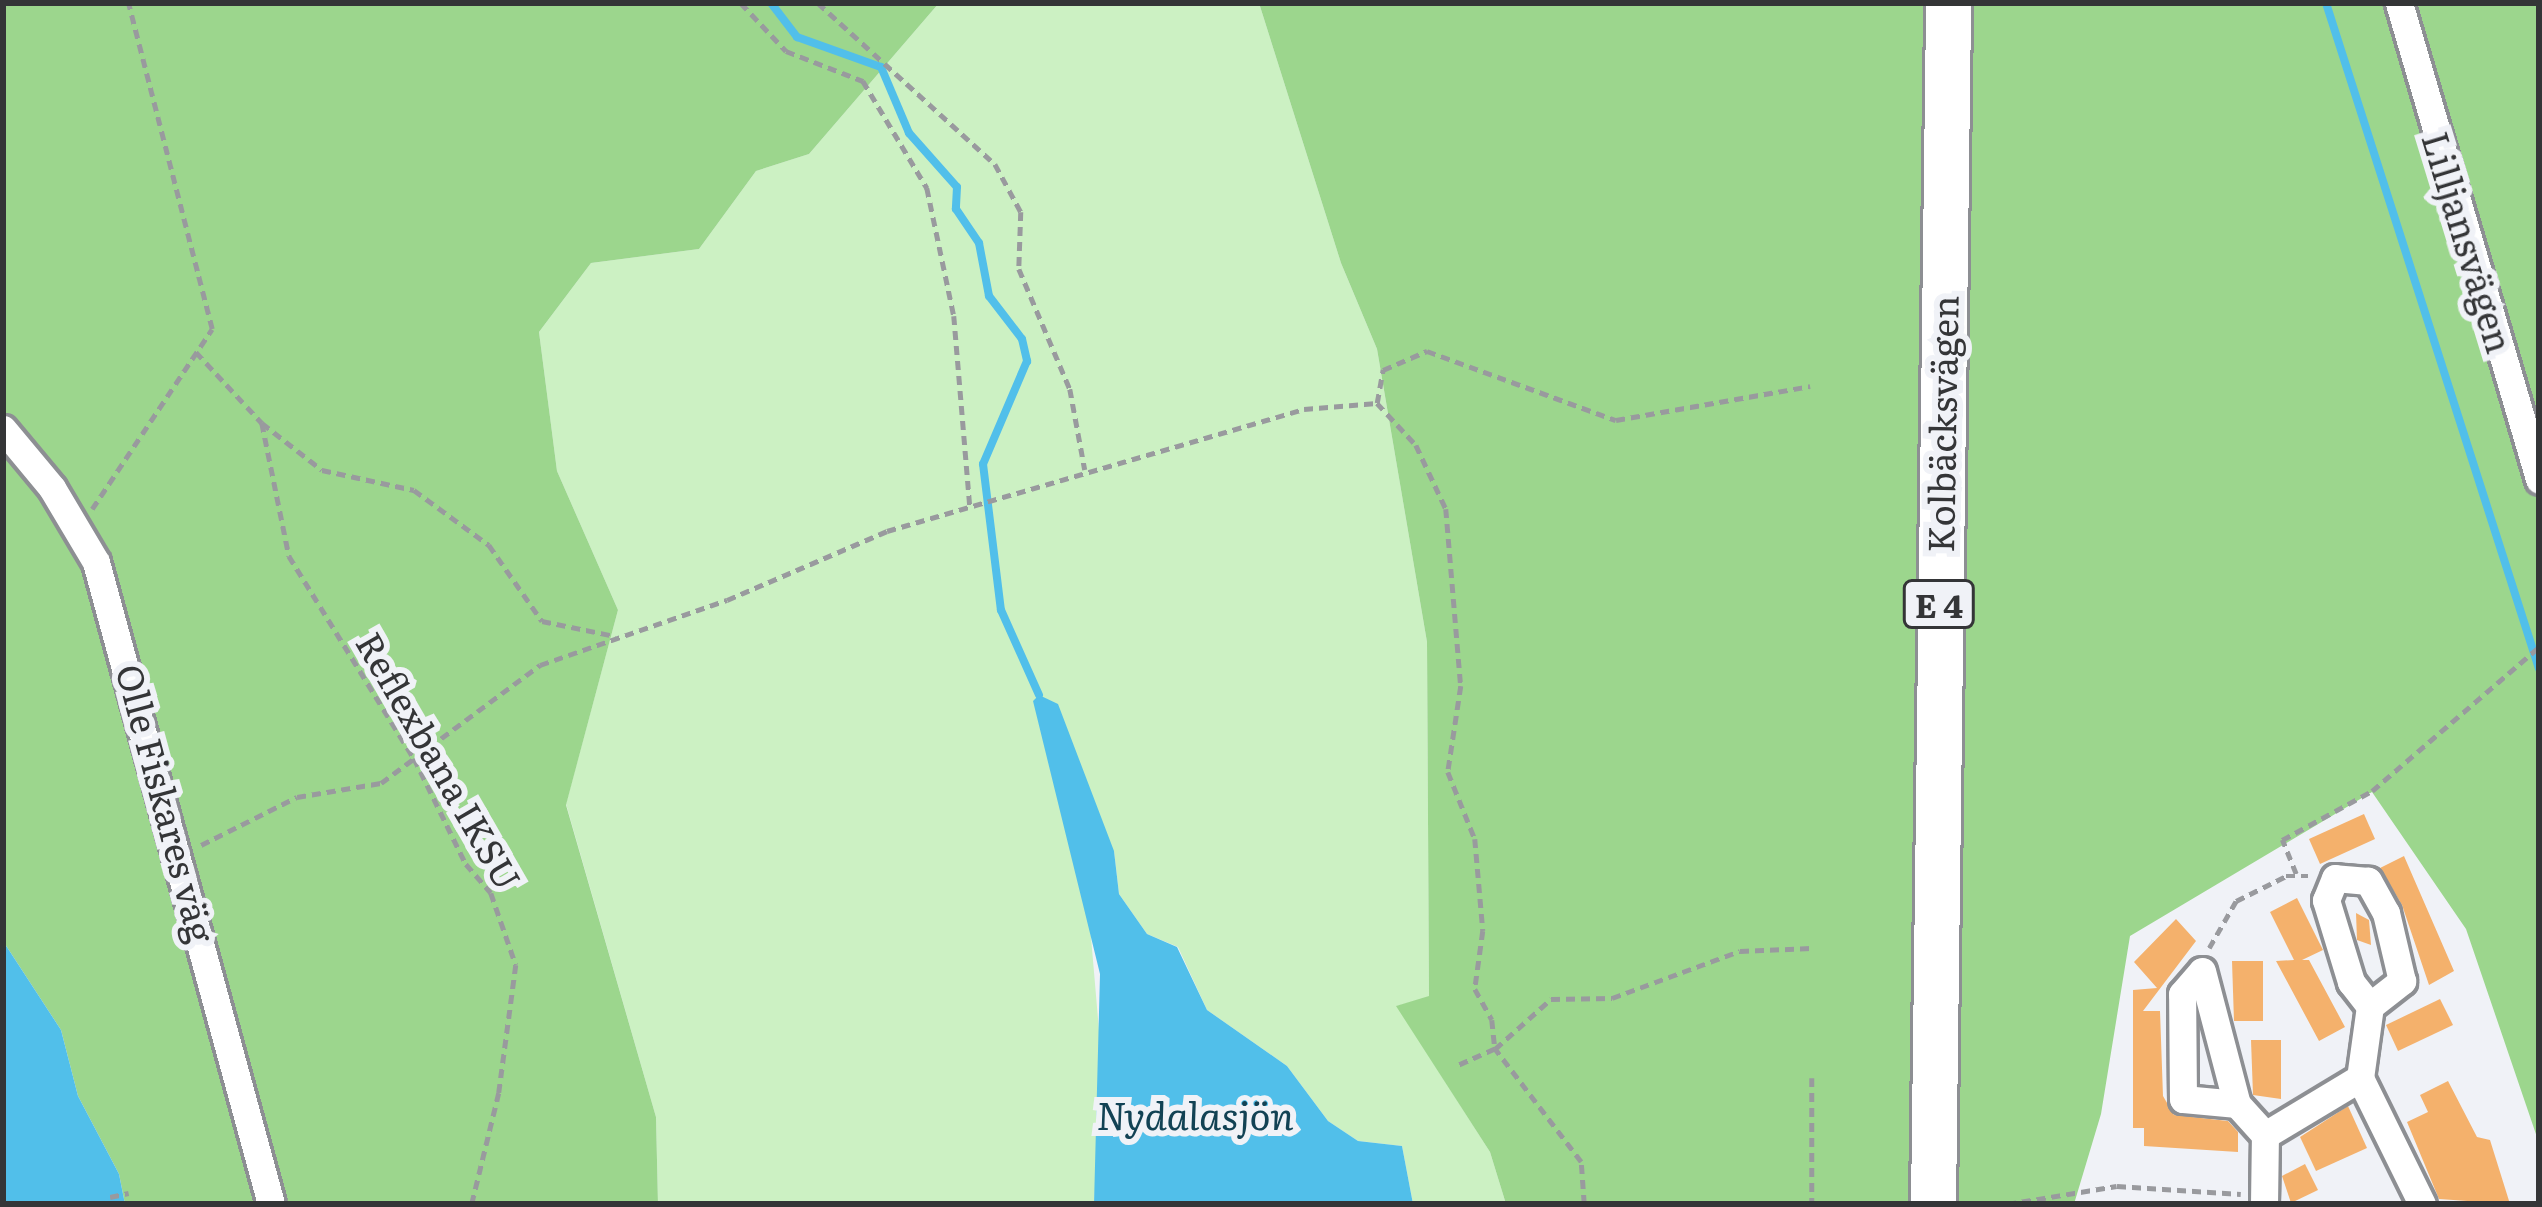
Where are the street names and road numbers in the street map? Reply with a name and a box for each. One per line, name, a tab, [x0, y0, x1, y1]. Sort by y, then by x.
street label: Lilljansvägen	[2415, 126, 2523, 358]
street label: Kolbäcksvägen	[1917, 295, 1965, 553]
road number: E 4	[1900, 577, 1978, 631]
street label: Reflexbana IKSU	[349, 624, 531, 896]
street label: Olle Fiskares väg	[109, 659, 225, 947]

